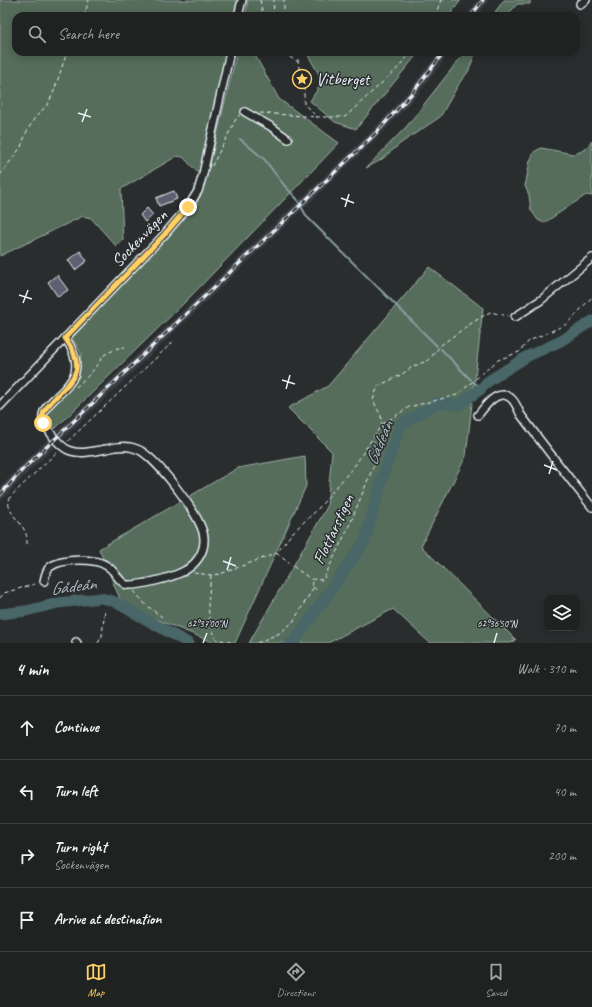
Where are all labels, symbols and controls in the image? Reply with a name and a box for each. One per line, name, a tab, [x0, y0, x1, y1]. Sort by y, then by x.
search box	[12, 12, 580, 56]
icon: search	[26, 23, 48, 45]
text: Search here	[58, 25, 119, 44]
place icon: Vitberget	[291, 68, 313, 90]
place label: Vitberget	[316, 69, 372, 90]
route end	[179, 198, 197, 216]
street label: Sockenvägen	[107, 205, 172, 271]
route start	[34, 414, 52, 432]
water label: Gådeån	[360, 416, 399, 468]
street label: Flottarstigen	[308, 490, 359, 568]
water label: Gådeån	[49, 572, 99, 600]
map controls	[544, 595, 580, 631]
button: layers	[544, 595, 580, 631]
text: 62°37'00"N	[187, 617, 229, 630]
text: 62°36'50"N	[477, 617, 519, 630]
text: 4 min	[16, 659, 49, 680]
text: Walk · 310 m	[517, 661, 576, 677]
icon: ahead	[16, 717, 38, 739]
text: Continue	[54, 718, 99, 737]
text: 70 m	[554, 720, 576, 736]
icon: left	[16, 781, 38, 803]
text: Turn left	[54, 782, 97, 801]
text: 40 m	[554, 784, 576, 800]
text: Turn right	[54, 838, 107, 857]
icon: right	[16, 845, 38, 867]
text: 200 m	[548, 848, 576, 864]
text: Sockenvägen	[54, 857, 109, 873]
icon: arrive	[16, 909, 38, 931]
text: Arrive at destination	[54, 910, 161, 929]
tab: Map	[85, 961, 107, 999]
tab: Directions	[277, 961, 315, 999]
tab: Saved	[485, 961, 507, 999]

